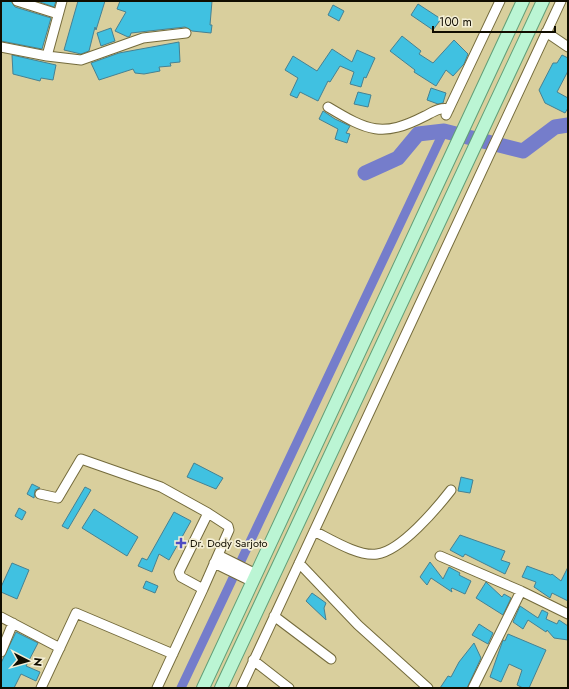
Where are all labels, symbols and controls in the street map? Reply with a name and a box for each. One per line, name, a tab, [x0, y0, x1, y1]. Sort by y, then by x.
scale bar	[433, 8, 555, 34]
text: 100 m	[439, 13, 472, 31]
place label: Dr. Dody Sarjoto	[190, 535, 268, 551]
marker: Dr. Dody Sarjoto	[175, 537, 187, 549]
north arrow	[8, 641, 48, 681]
text: N	[30, 657, 46, 667]

